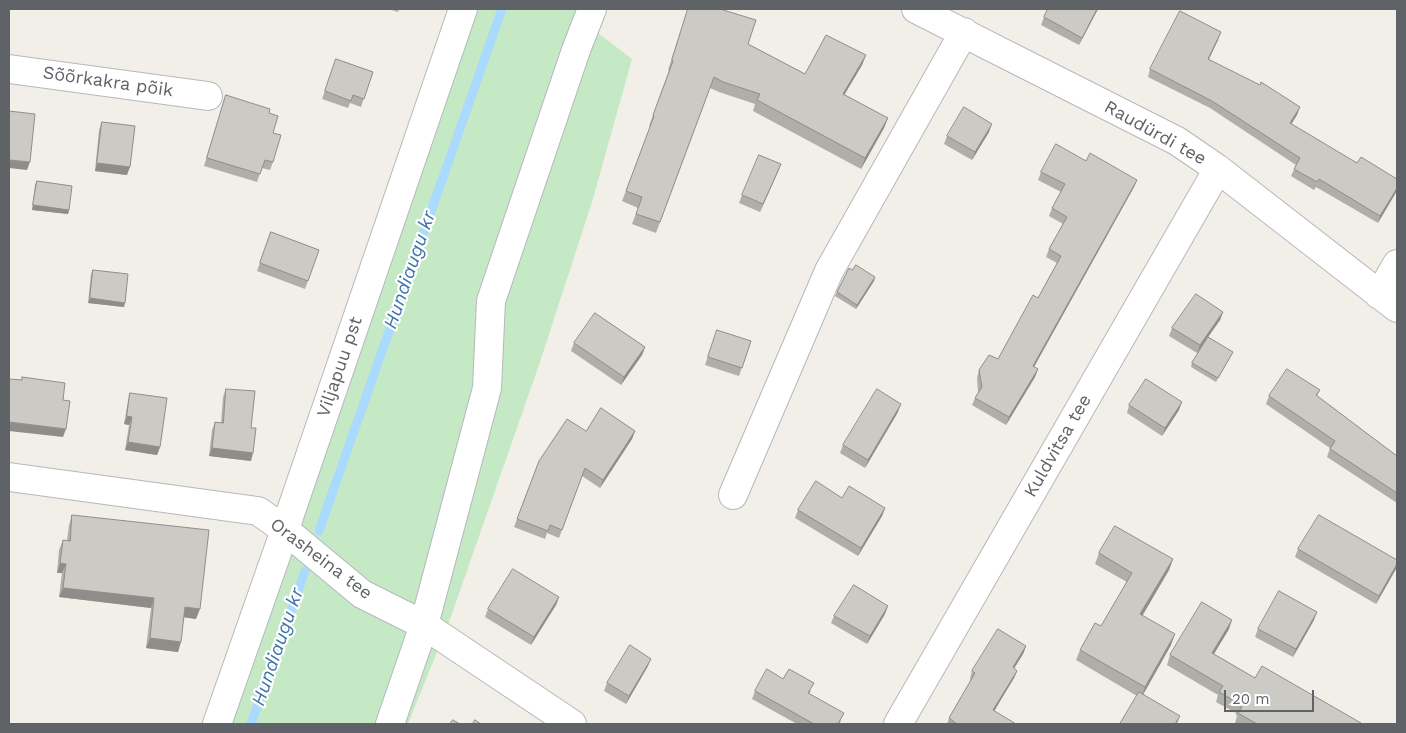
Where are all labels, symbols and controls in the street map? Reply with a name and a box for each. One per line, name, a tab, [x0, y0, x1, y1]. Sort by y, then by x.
street label: Sõõrkakra põik	[41, 62, 175, 102]
street label: Raudürdi tee	[1100, 96, 1210, 170]
water label: Hundiaugu kr	[379, 208, 441, 332]
street label: Viljapuu pst	[313, 314, 367, 420]
street label: Kuldvitsa tee	[1020, 391, 1096, 501]
street label: Orasheina tee	[266, 514, 376, 604]
water label: Hundiaugu kr	[247, 585, 309, 709]
scale bar	[1226, 680, 1316, 712]
text: 20 m	[1232, 690, 1270, 708]

